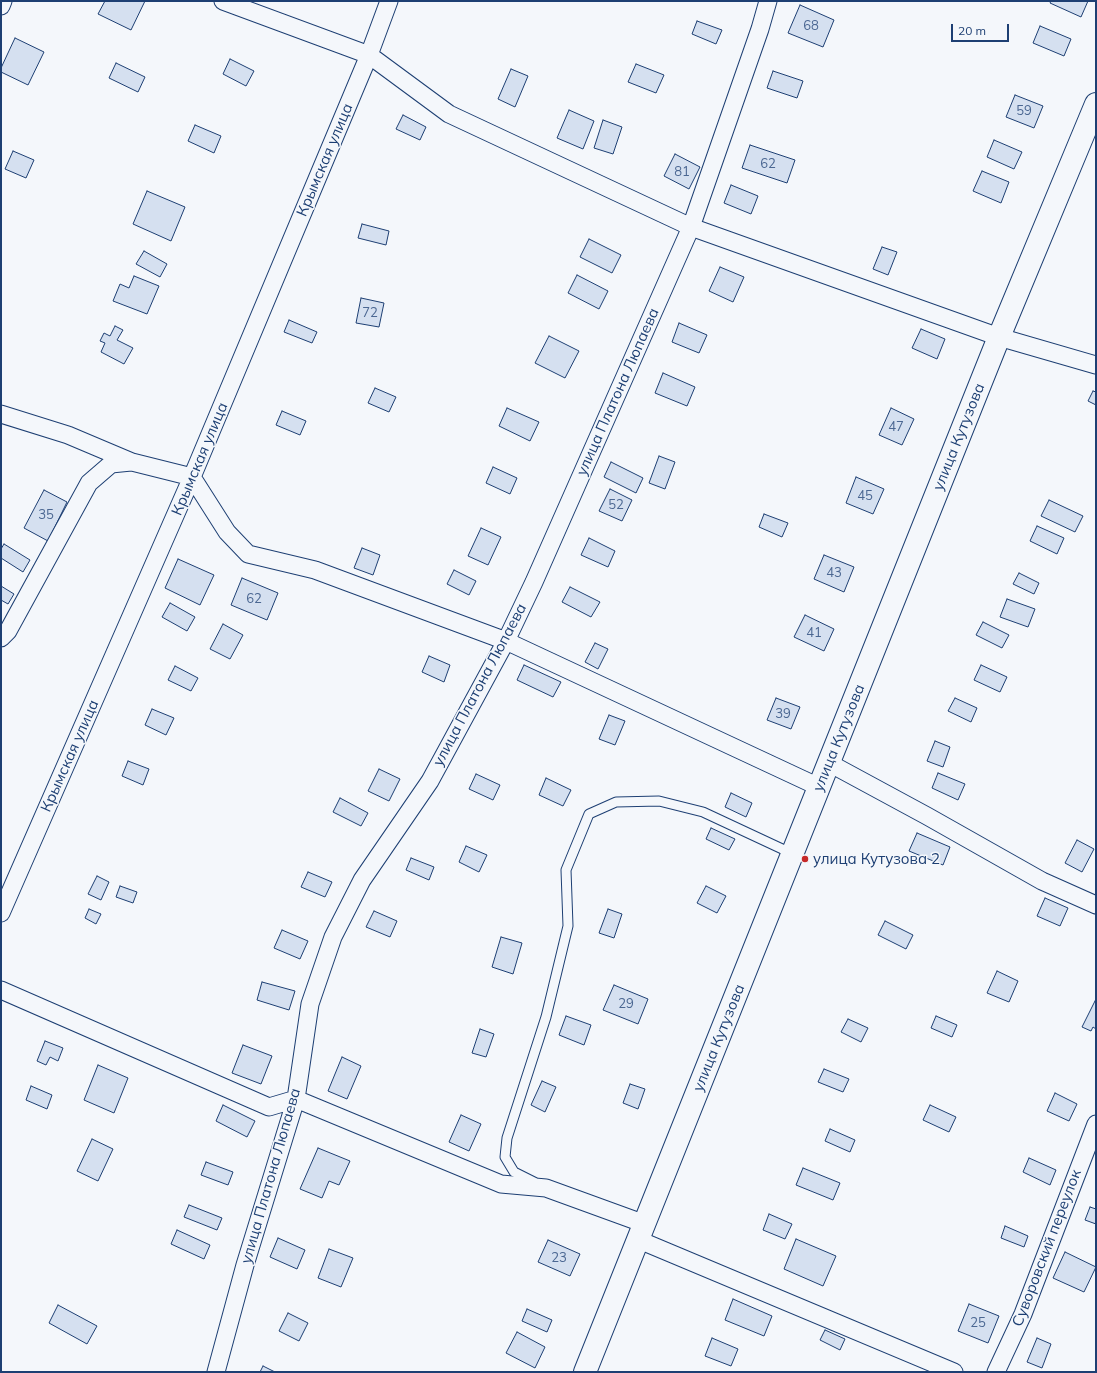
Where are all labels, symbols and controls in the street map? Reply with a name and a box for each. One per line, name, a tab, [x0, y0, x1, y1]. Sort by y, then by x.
scale bar	[953, 16, 1011, 42]
house number: 68	[803, 18, 819, 34]
text: 20 m	[958, 23, 986, 38]
street label: Крымская улица	[293, 101, 357, 219]
house number: 59	[1016, 103, 1032, 119]
house number: 62	[760, 156, 776, 172]
house number: 81	[674, 164, 690, 180]
house number: 72	[362, 305, 378, 321]
street label: улица Платона Люпаева	[573, 305, 663, 479]
street label: улица Кутузова	[929, 381, 989, 493]
street label: Крымская улица	[168, 400, 232, 518]
house number: 47	[888, 419, 904, 435]
house number: 45	[857, 488, 873, 504]
house number: 52	[608, 497, 624, 513]
house number: 35	[38, 507, 54, 523]
house number: 43	[826, 565, 842, 581]
house number: 62	[246, 591, 262, 607]
street label: улица Платона Люпаева	[429, 601, 531, 769]
house number: 41	[806, 625, 822, 641]
street label: улица Кутузова	[809, 682, 869, 794]
street label: Крымская улица	[37, 697, 103, 815]
house number: 39	[775, 706, 791, 722]
place label: улица Кутузова 2	[813, 850, 940, 868]
marker: улица Кутузова 2	[800, 854, 810, 864]
street label: улица Кутузова	[689, 982, 749, 1094]
house number: 29	[618, 996, 634, 1012]
street label: улица Платона Люпаева	[237, 1086, 305, 1266]
street label: Суворовский переулок	[1009, 1167, 1085, 1329]
house number: 23	[551, 1250, 567, 1266]
house number: 25	[970, 1315, 986, 1331]

